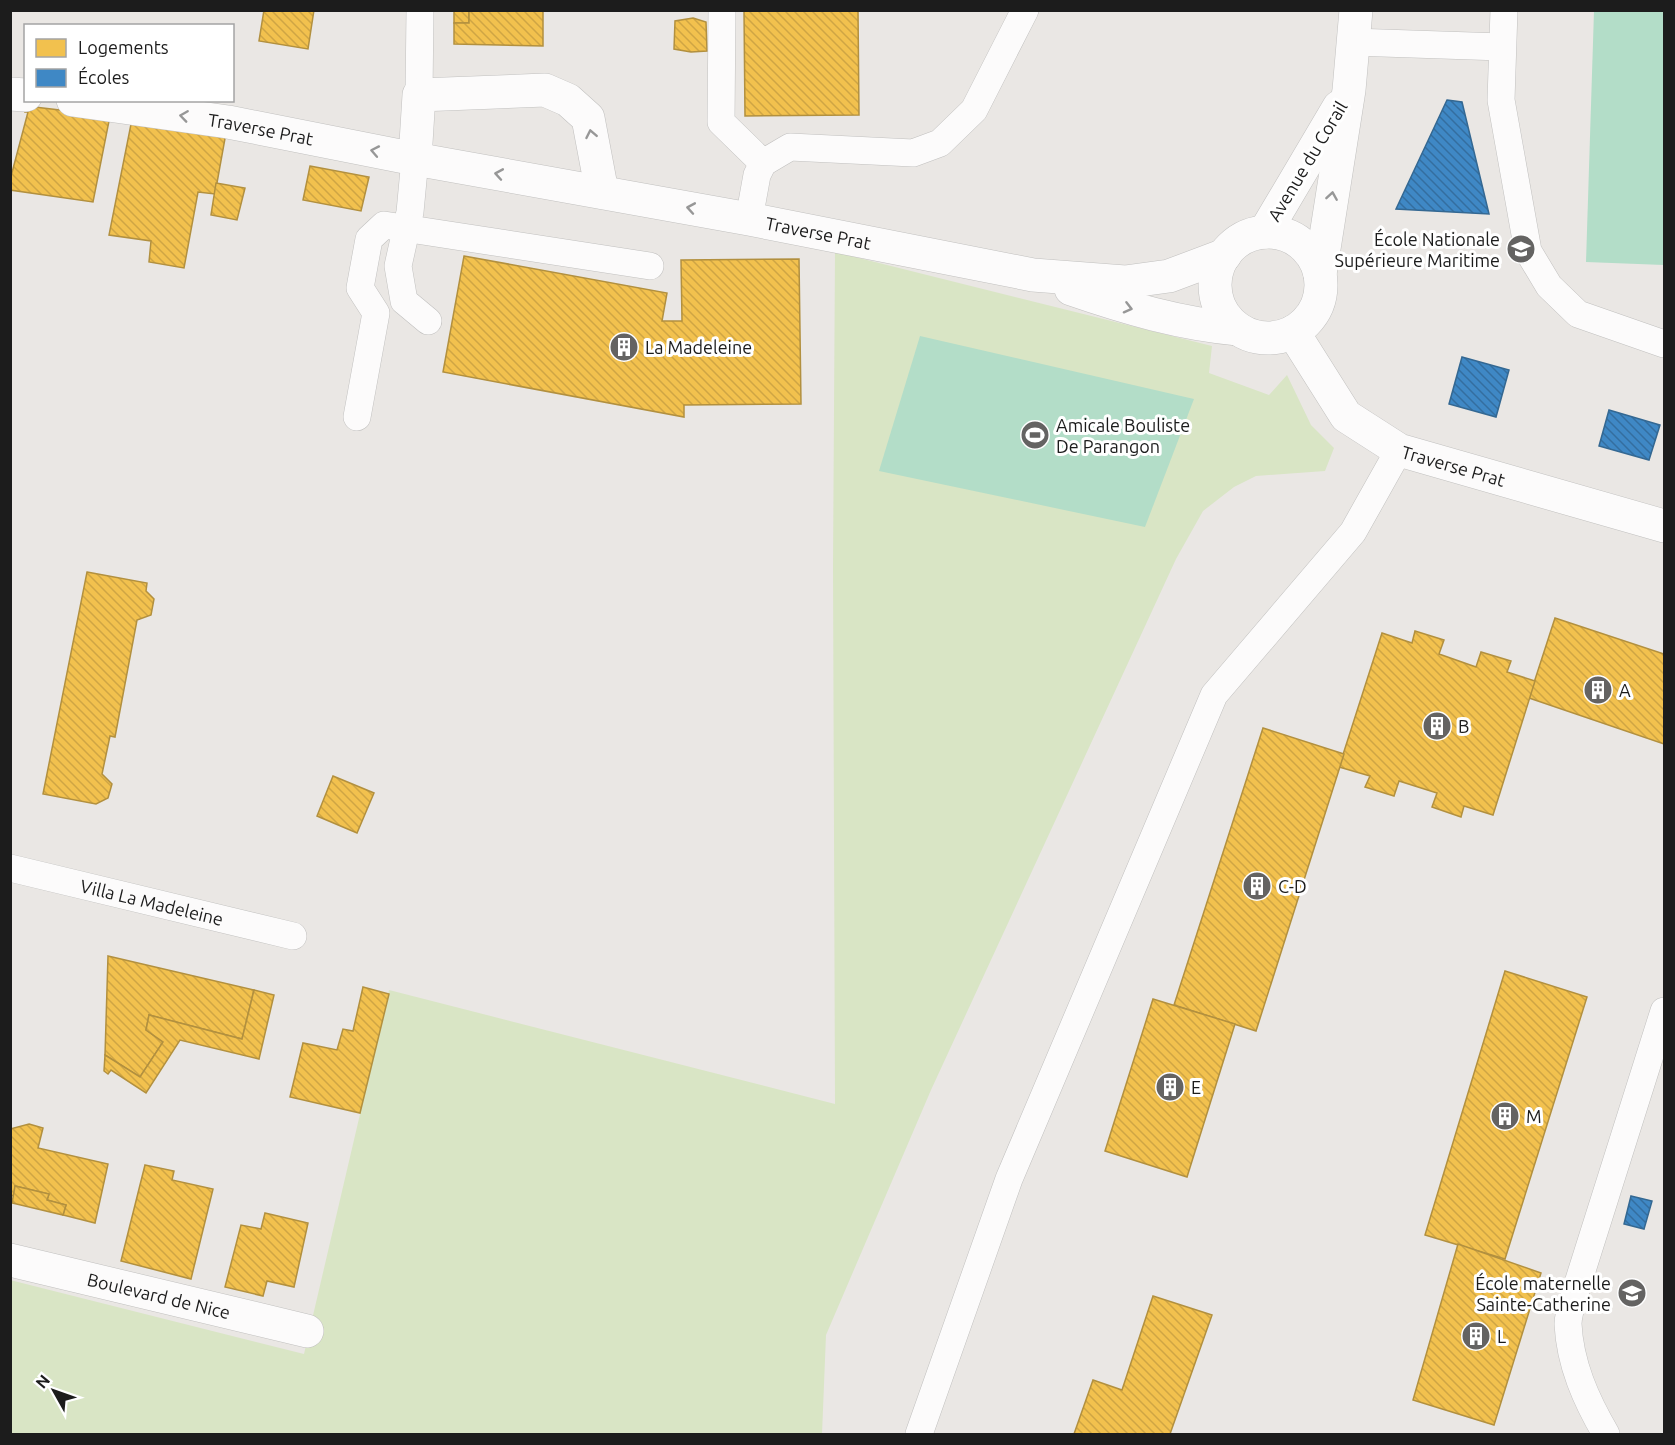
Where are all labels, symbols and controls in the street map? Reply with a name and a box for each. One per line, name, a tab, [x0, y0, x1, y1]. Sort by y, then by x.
legend	[24, 24, 234, 102]
text: Logements	[78, 37, 169, 57]
text: Écoles	[78, 66, 130, 87]
street label: Avenue du Corail	[1263, 97, 1351, 225]
street label: Traverse Prat	[207, 109, 315, 149]
one-way arrow	[179, 110, 188, 122]
one-way arrow	[585, 130, 598, 140]
one-way arrow	[371, 146, 381, 159]
one-way arrow	[495, 168, 505, 181]
one-way arrow	[1325, 191, 1337, 200]
one-way arrow	[687, 202, 697, 215]
street label: Traverse Prat	[764, 213, 873, 253]
place label: École Nationale Supérieure Maritime	[1335, 228, 1500, 270]
school or university icon: École Nationale Supérieure Maritime	[1505, 233, 1537, 265]
one-way arrow	[1123, 300, 1133, 313]
building icon: La Madeleine	[608, 331, 640, 363]
place label: La Madeleine	[645, 337, 752, 357]
place label: Amicale Bouliste De Parangon	[1056, 415, 1190, 456]
sports icon: Amicale Bouliste De Parangon	[1019, 419, 1051, 451]
street label: Traverse Prat	[1399, 441, 1508, 490]
building icon: A	[1582, 674, 1614, 706]
place label: A	[1619, 680, 1631, 700]
building icon: B	[1421, 710, 1453, 742]
place label: B	[1458, 716, 1469, 736]
building icon: C-D	[1241, 870, 1273, 902]
street label: Villa La Madeleine	[78, 875, 226, 929]
place label: C-D	[1278, 876, 1307, 896]
building icon: E	[1154, 1071, 1186, 1103]
place label: E	[1191, 1077, 1201, 1097]
building icon: M	[1489, 1100, 1521, 1132]
place label: M	[1526, 1106, 1542, 1126]
street label: Boulevard de Nice	[85, 1269, 232, 1322]
place label: École maternelle Sainte-Catherine	[1475, 1272, 1611, 1314]
school or university icon: École maternelle Sainte-Catherine	[1616, 1277, 1648, 1309]
building icon: L	[1460, 1320, 1492, 1352]
place label: L	[1497, 1326, 1506, 1346]
north arrow	[24, 1361, 84, 1421]
text: N	[32, 1371, 53, 1392]

